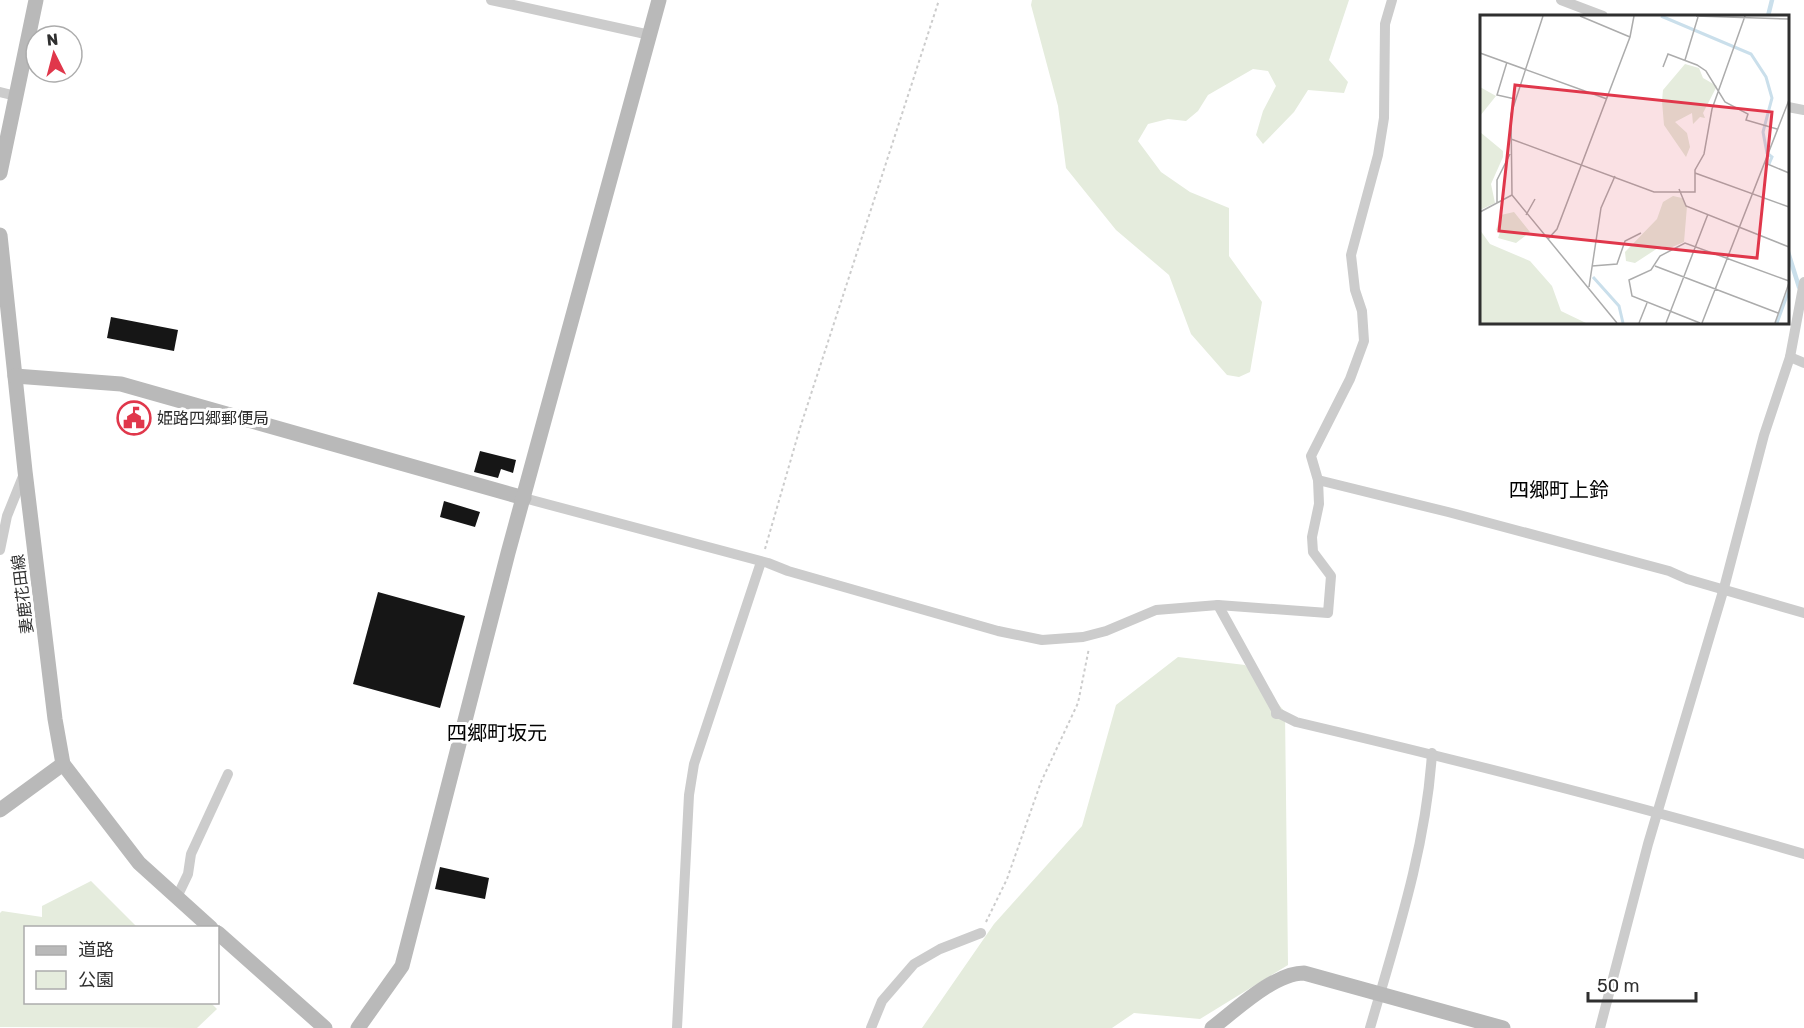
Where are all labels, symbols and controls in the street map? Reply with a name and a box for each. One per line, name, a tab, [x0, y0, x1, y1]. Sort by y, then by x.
inset map	[1480, 15, 1789, 324]
north arrow	[24, 24, 84, 84]
text: N	[46, 30, 59, 50]
public building icon: 姫路四郷郵便局	[116, 400, 152, 436]
place label: 姫路四郷郵便局	[157, 409, 269, 428]
district label: 四郷町上鈴	[1509, 478, 1609, 502]
street label: 妻鹿花田線	[8, 553, 37, 635]
district label: 四郷町坂元	[447, 721, 547, 745]
legend	[24, 926, 219, 1004]
text: 道路	[78, 939, 114, 961]
scale bar	[1588, 965, 1696, 1003]
text: 公園	[78, 969, 114, 991]
text: 50 m	[1597, 975, 1640, 997]

